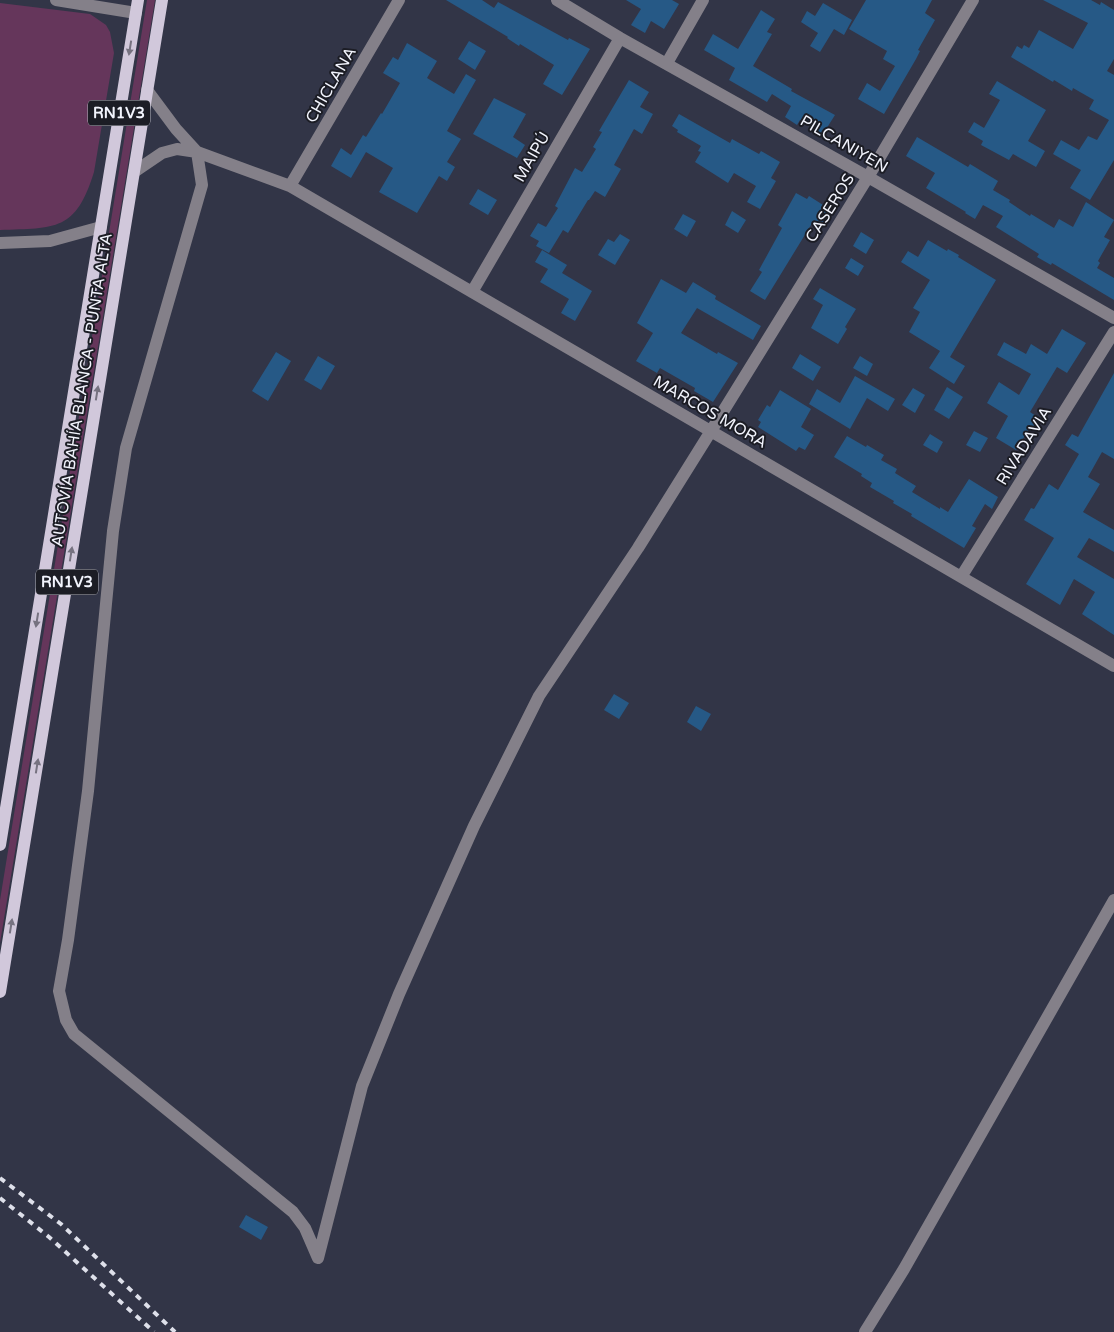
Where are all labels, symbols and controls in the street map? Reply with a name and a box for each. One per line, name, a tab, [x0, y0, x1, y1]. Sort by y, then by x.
one-way arrow	[126, 40, 134, 56]
street label: CHICLANA	[301, 43, 361, 127]
road number: RN1V3	[88, 100, 150, 126]
street label: PILCANIYEN	[796, 111, 892, 177]
street label: MAIPÚ	[510, 128, 554, 186]
street label: CASEROS	[801, 170, 859, 246]
street label: AUTOVÍA BAHÍA BLANCA - PUNTA ALTA	[47, 232, 117, 548]
street label: MARCOS MORA	[649, 371, 771, 453]
one-way arrow	[93, 385, 101, 401]
street label: RIVADAVIA	[992, 403, 1056, 489]
one-way arrow	[68, 545, 76, 561]
road number: RN1V3	[36, 570, 98, 594]
one-way arrow	[33, 613, 41, 629]
one-way arrow	[34, 758, 42, 774]
one-way arrow	[7, 918, 15, 934]

